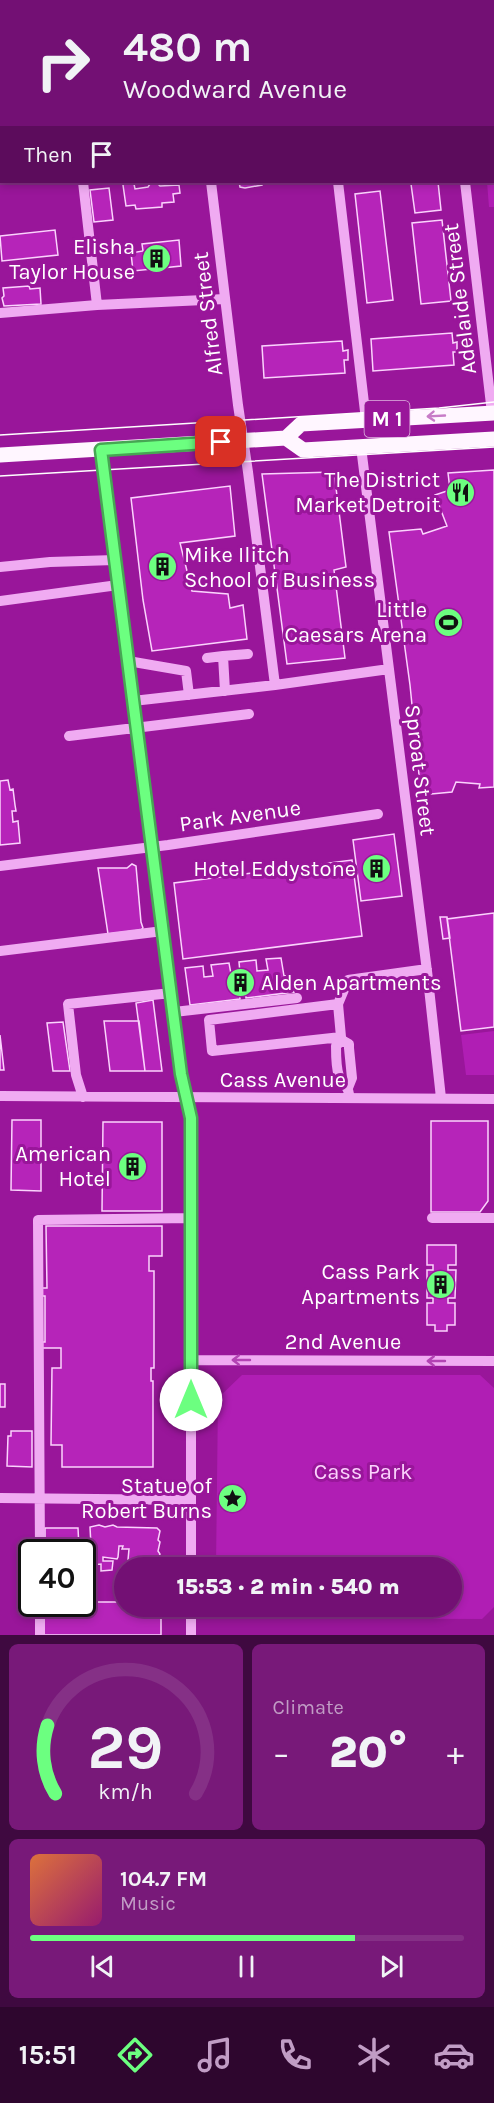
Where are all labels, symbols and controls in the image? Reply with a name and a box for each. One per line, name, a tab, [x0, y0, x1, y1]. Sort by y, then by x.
text: 480 m	[123, 22, 252, 72]
icon: right	[24, 24, 102, 102]
text: Woodward Avenue	[123, 73, 347, 105]
icon: arrive	[85, 138, 118, 171]
text: Then	[24, 142, 73, 168]
street label: Adelaide Street	[438, 222, 482, 376]
place label: Elisha Taylor House	[9, 234, 135, 285]
building icon: Elisha Taylor House	[140, 243, 172, 275]
street label: Alfred Street	[188, 251, 228, 377]
road number: M 1	[364, 401, 410, 437]
one-way arrow	[426, 411, 446, 422]
pin	[195, 416, 246, 467]
icon: arrive	[204, 425, 237, 458]
place label: The District Market Detroit	[295, 467, 440, 518]
restaurant icon: The District Market Detroit	[445, 476, 477, 508]
place label: Mike Ilitch School of Business	[184, 542, 375, 593]
building icon: Mike Ilitch School of Business	[147, 551, 179, 583]
place label: Little Caesars Arena	[284, 597, 427, 648]
sports icon: Little Caesars Arena	[432, 606, 464, 638]
street label: Sproat Street	[399, 703, 441, 837]
street label: Park Avenue	[178, 795, 302, 837]
building icon: Hotel Eddystone	[361, 852, 393, 884]
place label: Hotel Eddystone	[193, 856, 356, 882]
building icon: Alden Apartments	[224, 966, 256, 998]
place label: Alden Apartments	[261, 970, 441, 996]
street label: Cass Avenue	[220, 1067, 346, 1093]
place label: American Hotel	[15, 1141, 111, 1192]
building icon: American Hotel	[116, 1150, 148, 1182]
place label: Cass Park Apartments	[301, 1259, 420, 1310]
building icon: Cass Park Apartments	[425, 1268, 457, 1300]
street label: 2nd Avenue	[285, 1329, 401, 1355]
one-way arrow	[231, 1354, 251, 1366]
one-way arrow	[426, 1355, 446, 1367]
position arrow	[159, 1368, 223, 1432]
park label: Cass Park	[314, 1459, 412, 1485]
place label: Statue of Robert Burns	[81, 1473, 212, 1524]
place icon: Statue of Robert Burns	[217, 1482, 249, 1514]
speed limit sign: 40	[18, 1539, 96, 1617]
text: 15:53 · 2 min · 540 m	[176, 1574, 400, 1600]
text: Climate	[273, 1696, 344, 1719]
text: 29	[88, 1711, 164, 1784]
text: 20°	[329, 1726, 407, 1778]
text: −	[273, 1734, 290, 1772]
text: +	[447, 1734, 464, 1772]
text: km/h	[99, 1779, 153, 1804]
text: 104.7 FM	[120, 1866, 207, 1892]
text: Music	[120, 1892, 176, 1915]
icon: previous	[86, 1950, 119, 1983]
icon: pause	[230, 1950, 263, 1983]
icon: next	[375, 1950, 408, 1983]
icon: directions	[114, 2034, 156, 2076]
icon: music	[194, 2034, 236, 2076]
icon: phone	[274, 2034, 316, 2076]
icon: climate	[353, 2034, 395, 2076]
icon: car	[433, 2034, 475, 2076]
text: 15:51	[19, 2039, 77, 2071]

